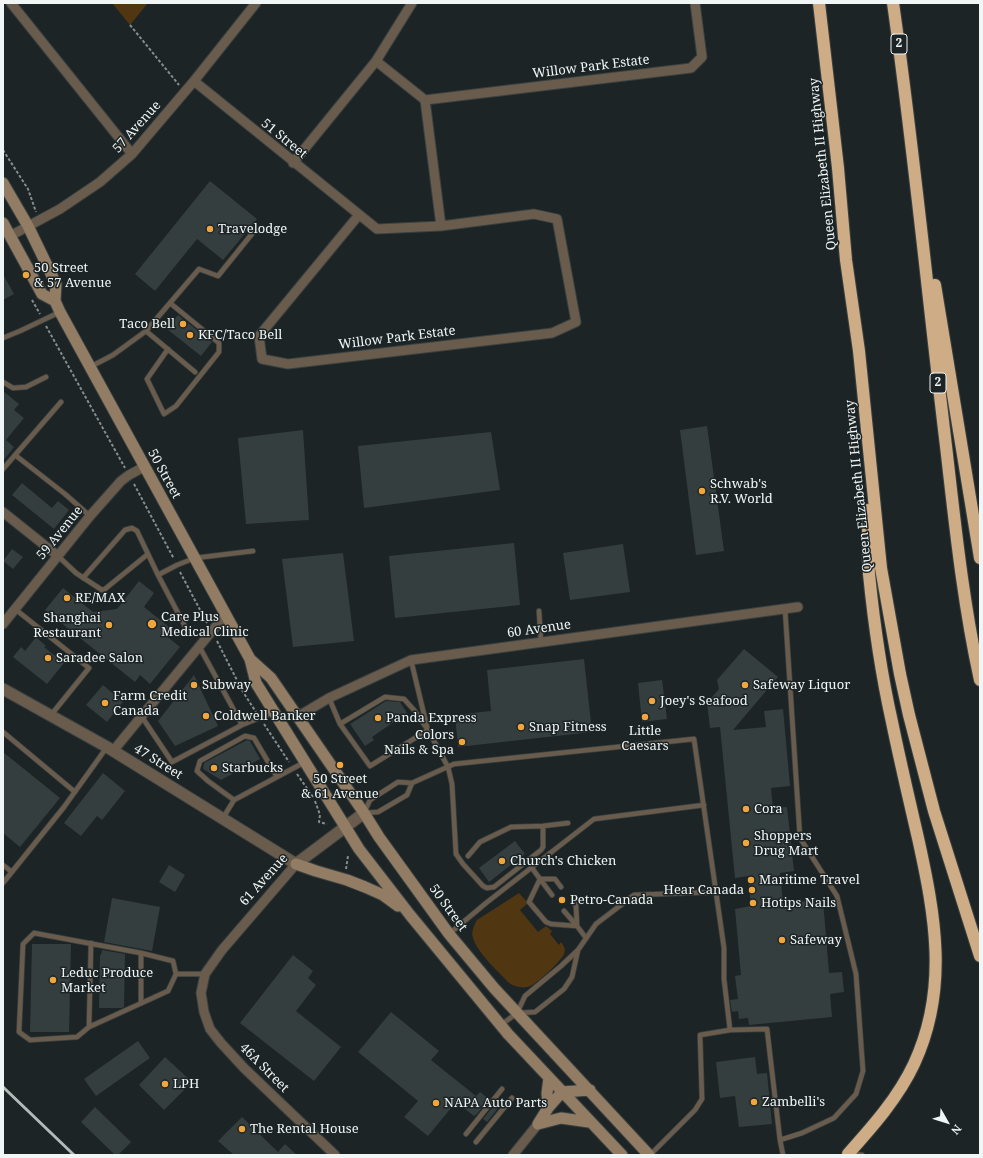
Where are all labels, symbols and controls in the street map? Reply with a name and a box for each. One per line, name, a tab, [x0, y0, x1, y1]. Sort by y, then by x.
road number: 2	[891, 34, 907, 54]
street label: Willow Park Estate	[532, 52, 650, 82]
street label: Queen Elizabeth II Highway	[806, 77, 840, 251]
street label: 57 Avenue	[110, 98, 164, 156]
street label: 51 Street	[258, 116, 310, 162]
place label: Travelodge	[218, 221, 287, 237]
marker: Travelodge	[205, 224, 215, 234]
place label: 50 Street & 57 Avenue	[34, 260, 111, 291]
marker: 50 Street & 57 Avenue	[21, 270, 31, 280]
place label: Taco Bell	[119, 316, 175, 332]
marker: Taco Bell	[178, 319, 188, 329]
street label: Willow Park Estate	[338, 323, 456, 353]
place label: KFC/Taco Bell	[198, 327, 282, 343]
marker: KFC/Taco Bell	[185, 330, 195, 340]
road number: 2	[930, 373, 946, 393]
street label: Queen Elizabeth II Highway	[842, 399, 876, 573]
street label: 50 Street	[144, 447, 184, 501]
place label: Schwab's R.V. World	[710, 476, 773, 507]
marker: Schwab's R.V. World	[697, 486, 707, 496]
street label: 59 Avenue	[34, 503, 86, 563]
place label: RE/MAX	[75, 590, 125, 606]
marker: RE/MAX	[62, 593, 72, 603]
place label: Care Plus Medical Clinic	[161, 609, 249, 640]
place label: Shanghai Restaurant	[33, 610, 101, 641]
street label: 60 Avenue	[506, 617, 572, 641]
marker: Care Plus Medical Clinic	[146, 618, 158, 630]
marker: Shanghai Restaurant	[104, 620, 114, 630]
place label: Saradee Salon	[56, 650, 143, 666]
marker: Saradee Salon	[43, 653, 53, 663]
place label: Subway	[202, 677, 251, 693]
place label: Safeway Liquor	[753, 677, 850, 693]
marker: Subway	[189, 680, 199, 690]
marker: Safeway Liquor	[740, 680, 750, 690]
place label: Farm Credit Canada	[113, 688, 187, 719]
place label: Joey's Seafood	[660, 693, 748, 709]
marker: Joey's Seafood	[647, 696, 657, 706]
marker: Farm Credit Canada	[100, 698, 110, 708]
place label: Coldwell Banker	[214, 708, 316, 724]
place label: Panda Express	[386, 710, 477, 726]
marker: Coldwell Banker	[201, 711, 211, 721]
marker: Little Caesars	[640, 712, 650, 722]
marker: Panda Express	[373, 713, 383, 723]
place label: Snap Fitness	[529, 719, 607, 735]
marker: Snap Fitness	[516, 722, 526, 732]
place label: Little Caesars	[621, 723, 669, 754]
place label: Colors Nails & Spa	[384, 727, 454, 758]
marker: Colors Nails & Spa	[457, 737, 467, 747]
street label: 47 Street	[131, 741, 185, 783]
place label: Starbucks	[222, 760, 283, 776]
marker: 50 Street & 61 Avenue	[335, 760, 345, 770]
marker: Starbucks	[209, 763, 219, 773]
place label: 50 Street & 61 Avenue	[301, 771, 379, 802]
place label: Cora	[754, 801, 783, 817]
marker: Cora	[741, 804, 751, 814]
place label: Shoppers Drug Mart	[754, 828, 818, 859]
marker: Shoppers Drug Mart	[741, 838, 751, 848]
street label: 61 Avenue	[237, 851, 291, 909]
place label: Church's Chicken	[510, 853, 616, 869]
marker: Church's Chicken	[497, 856, 507, 866]
place label: Maritime Travel	[759, 872, 860, 888]
marker: Maritime Travel	[746, 875, 756, 885]
street label: 50 Street	[426, 882, 470, 934]
place label: Hear Canada	[664, 882, 744, 898]
marker: Hear Canada	[747, 885, 757, 895]
place label: Petro-Canada	[570, 892, 653, 908]
marker: Petro-Canada	[557, 895, 567, 905]
place label: Hotips Nails	[761, 895, 836, 911]
marker: Hotips Nails	[748, 898, 758, 908]
place label: Safeway	[790, 932, 842, 948]
marker: Safeway	[777, 935, 787, 945]
place label: Leduc Produce Market	[61, 965, 153, 996]
marker: Leduc Produce Market	[48, 975, 58, 985]
street label: 46A Street	[236, 1040, 292, 1096]
place label: LPH	[173, 1076, 199, 1092]
marker: LPH	[160, 1079, 170, 1089]
place label: Zambelli's	[762, 1094, 825, 1110]
place label: NAPA Auto Parts	[444, 1095, 547, 1111]
marker: Zambelli's	[749, 1097, 759, 1107]
marker: NAPA Auto Parts	[431, 1098, 441, 1108]
north arrow	[927, 1102, 967, 1142]
place label: The Rental House	[250, 1121, 359, 1137]
text: N	[948, 1122, 965, 1138]
marker: The Rental House	[237, 1124, 247, 1134]

